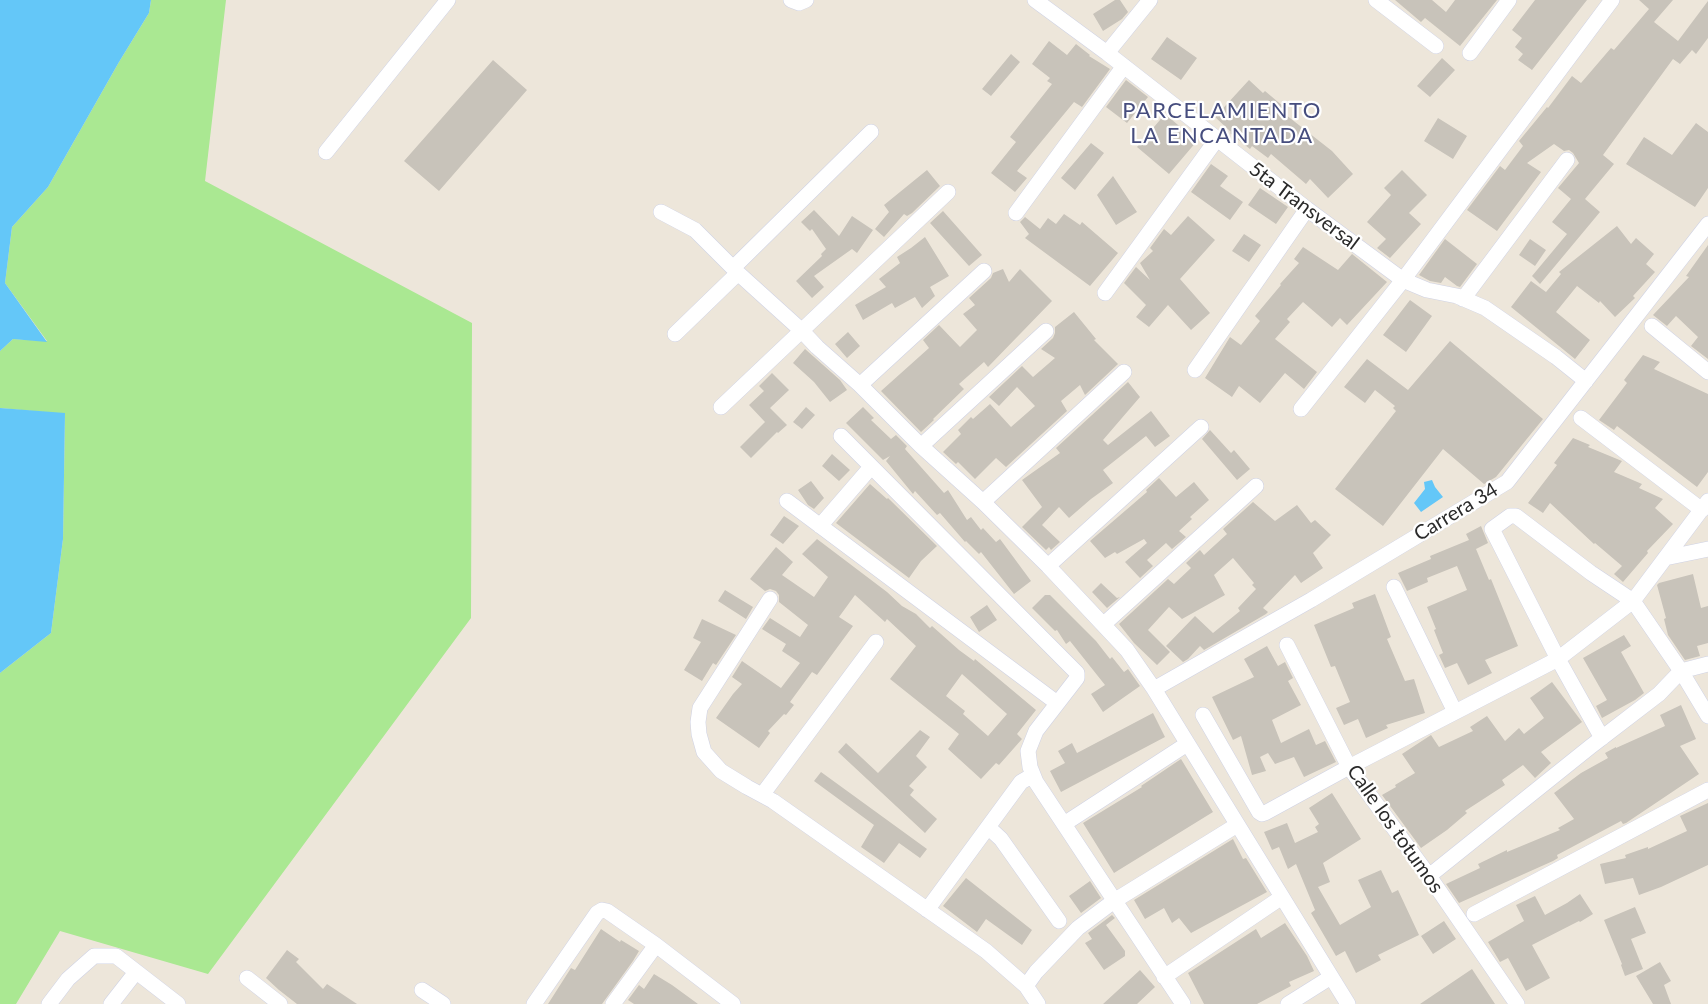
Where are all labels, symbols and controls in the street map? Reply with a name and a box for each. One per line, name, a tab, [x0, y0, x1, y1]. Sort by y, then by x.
district label: PARCELAMIENTO LA ENCANTADA	[1122, 98, 1322, 150]
street label: 5ta Transversal	[1244, 157, 1364, 255]
street label: Carrera 34	[1410, 478, 1502, 546]
street label: Calle los totumos	[1342, 760, 1448, 898]

